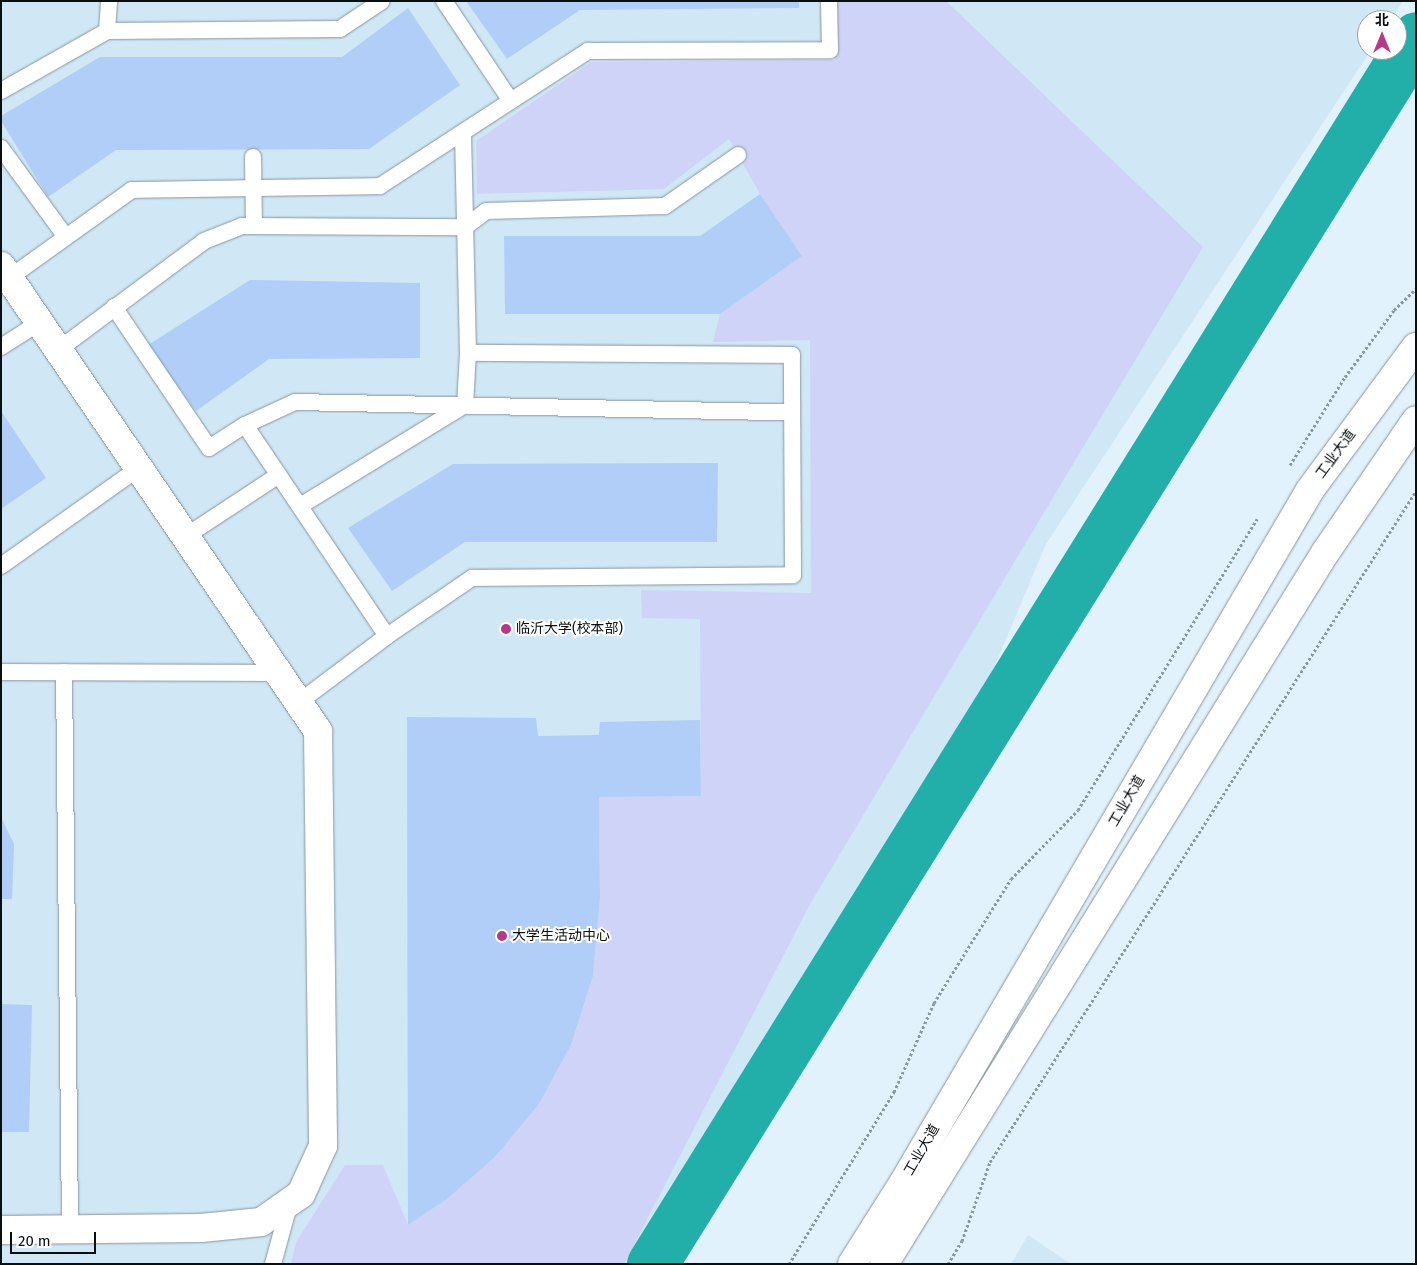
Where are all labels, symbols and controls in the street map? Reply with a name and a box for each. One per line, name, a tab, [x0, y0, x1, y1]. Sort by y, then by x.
north arrow	[1357, 10, 1407, 60]
text: 北	[1375, 12, 1389, 29]
street label: 工业大道	[1313, 426, 1359, 482]
place label: 临沂大学(校本部)	[516, 621, 623, 637]
marker: 临沂大学(校本部)	[500, 623, 512, 635]
street label: 工业大道	[1106, 773, 1148, 829]
place label: 大学生活动中心	[512, 928, 610, 944]
marker: 大学生活动中心	[496, 930, 508, 942]
street label: 工业大道	[901, 1122, 943, 1178]
scale bar	[12, 1222, 99, 1254]
text: 20 m	[18, 1232, 51, 1250]

